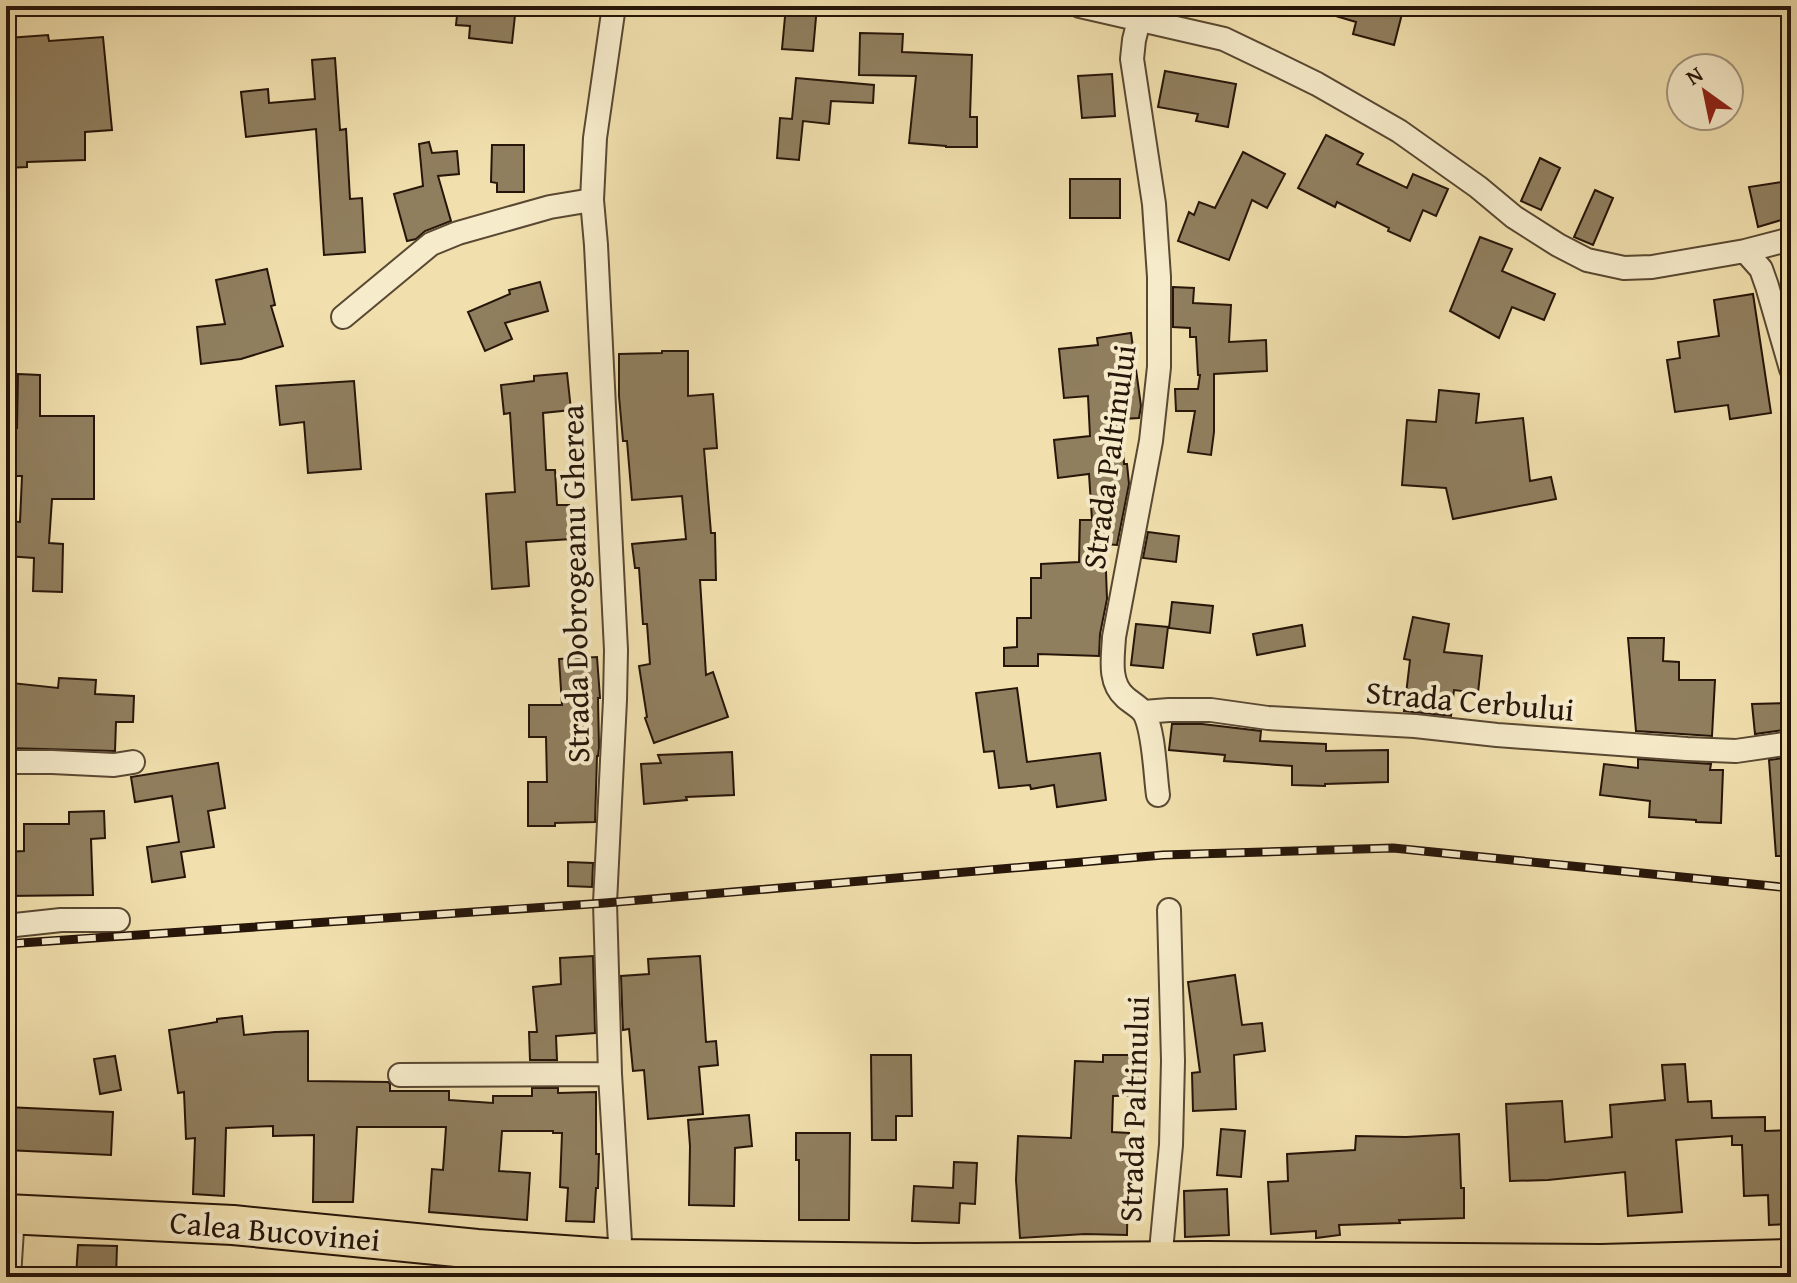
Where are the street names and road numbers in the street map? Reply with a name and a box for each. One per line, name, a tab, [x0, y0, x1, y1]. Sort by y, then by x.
street label: Strada Paltinului	[1069, 342, 1148, 572]
street label: Strada Dobrogeanu Gherea	[548, 404, 601, 764]
street label: Strada Cerbului	[1364, 668, 1576, 733]
street label: Strada Paltinului	[1106, 995, 1161, 1223]
street label: Calea Bucovinei	[168, 1198, 382, 1263]

